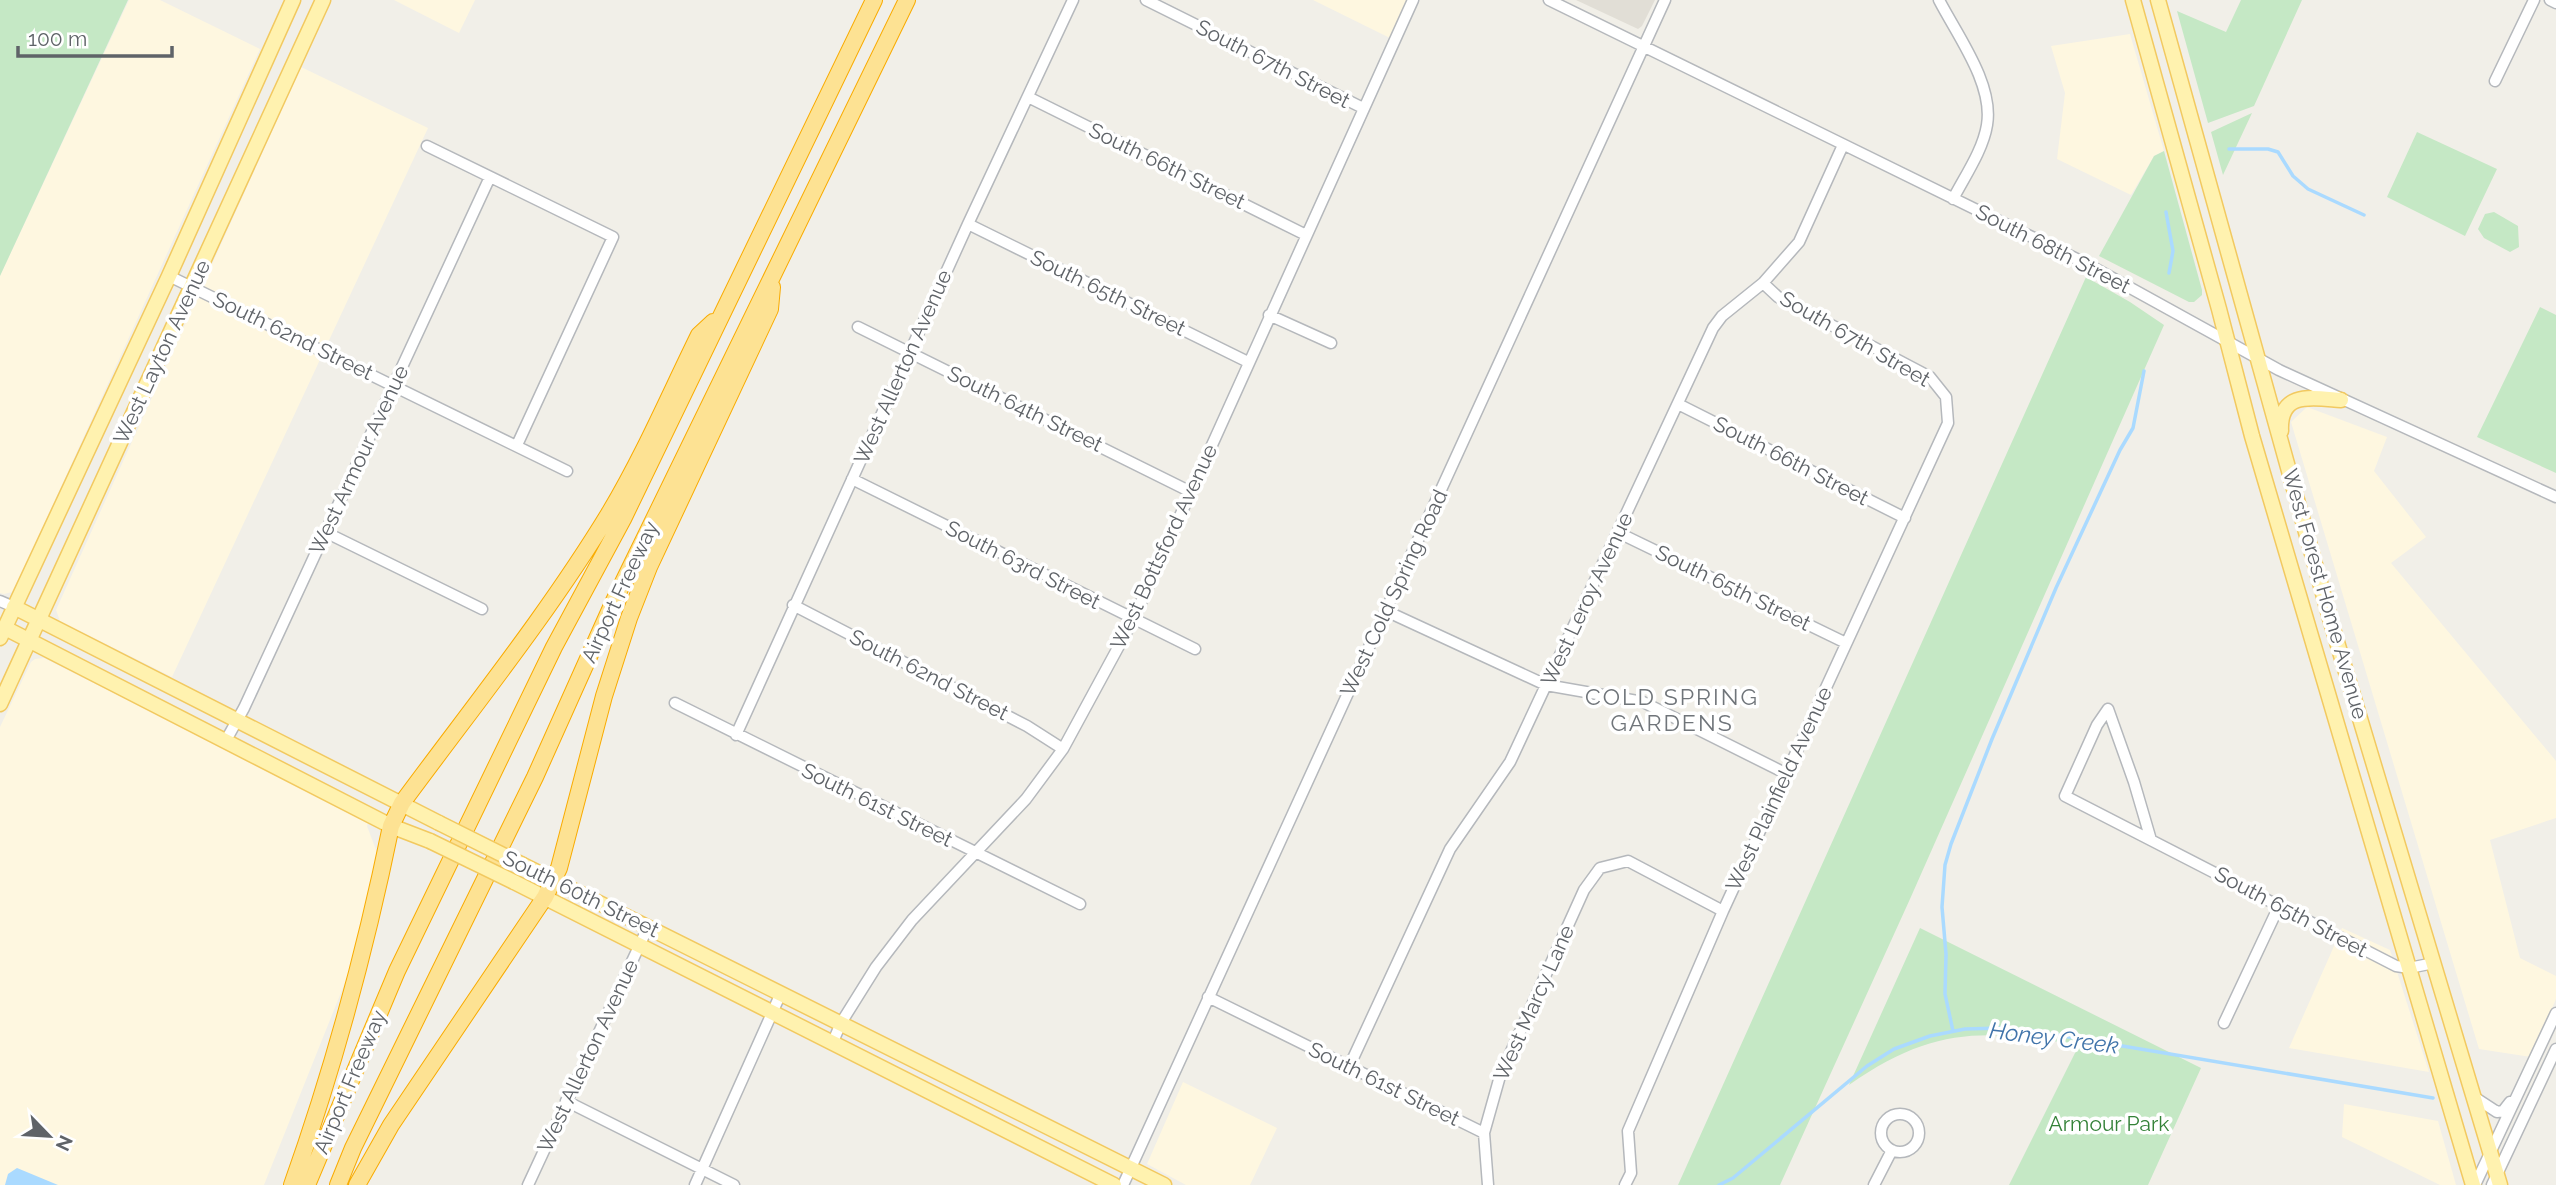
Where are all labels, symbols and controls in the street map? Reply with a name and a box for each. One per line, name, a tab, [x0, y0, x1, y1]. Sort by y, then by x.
scale bar	[18, 14, 172, 58]
street label: South 67th Street	[1192, 14, 1354, 113]
text: 100 m	[28, 26, 87, 51]
street label: South 66th Street	[1085, 117, 1249, 214]
street label: South 68th Street	[1972, 199, 2135, 298]
street label: South 65th Street	[1027, 244, 1190, 341]
street label: West Layton Avenue	[108, 256, 215, 448]
street label: West Allerton Avenue	[848, 266, 957, 468]
street label: South 67th Street	[1776, 285, 1935, 392]
street label: South 62nd Street	[209, 286, 377, 385]
street label: South 64th Street	[944, 360, 1107, 457]
street label: West Armour Avenue	[304, 361, 413, 558]
street label: South 66th Street	[1710, 411, 1873, 510]
street label: West Bottsford Avenue	[1105, 440, 1222, 653]
street label: West Forest Home Avenue	[2278, 466, 2373, 722]
street label: West Cold Spring Road	[1335, 486, 1452, 700]
street label: West Leroy Avenue	[1535, 508, 1638, 689]
street label: South 63rd Street	[942, 515, 1105, 614]
street label: Airport Freeway	[576, 517, 663, 667]
street label: South 65th Street	[1652, 539, 1815, 636]
street label: South 62nd Street	[846, 624, 1013, 725]
district label: COLD SPRING GARDENS	[1585, 683, 1759, 736]
street label: West Plainfield Avenue	[1720, 683, 1837, 895]
street label: South 61st Street	[798, 757, 957, 852]
street label: South 60th Street	[499, 845, 663, 942]
street label: South 65th Street	[2211, 861, 2372, 962]
street label: West Marcy Lane	[1488, 921, 1579, 1085]
street label: West Allerton Avenue	[532, 955, 643, 1156]
street label: Airport Freeway	[308, 1006, 391, 1157]
water label: Honey Creek	[1988, 1016, 2120, 1059]
street label: South 61st Street	[1305, 1036, 1464, 1131]
north arrow	[14, 1101, 84, 1171]
park label: Armour Park	[2049, 1111, 2169, 1136]
text: N	[51, 1132, 77, 1154]

